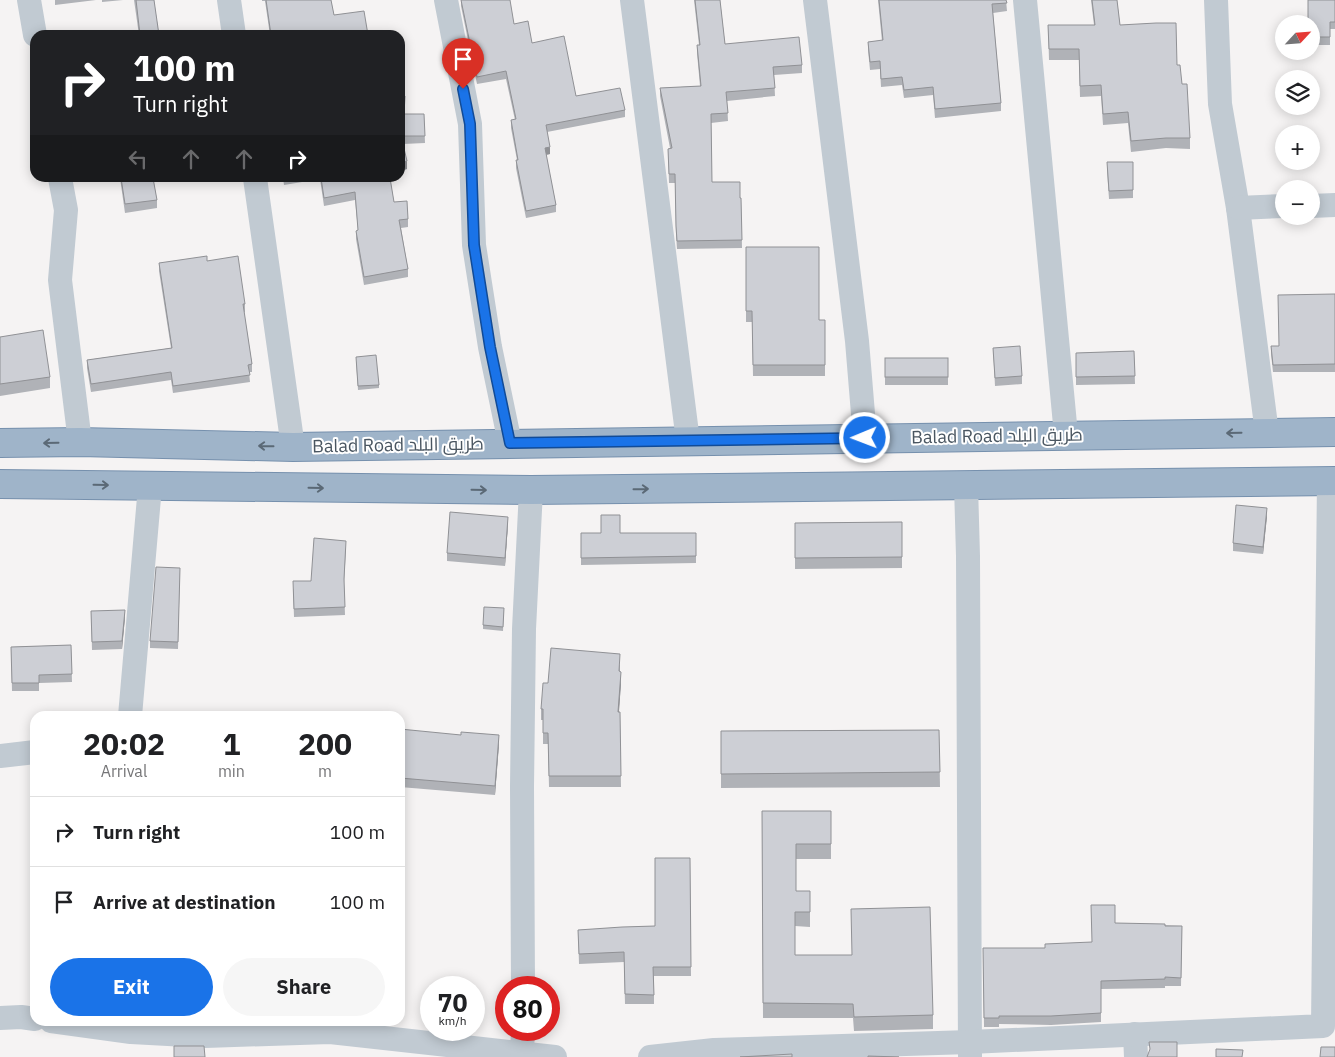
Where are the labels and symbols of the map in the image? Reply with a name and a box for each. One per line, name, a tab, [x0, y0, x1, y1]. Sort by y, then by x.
north arrow	[1275, 15, 1320, 60]
pin	[442, 38, 484, 89]
position arrow	[838, 411, 890, 463]
street label: Balad Road طريق البلد	[911, 423, 1083, 449]
one-way arrow	[1226, 428, 1242, 438]
street label: Balad Road طريق البلد	[312, 432, 484, 458]
one-way arrow	[44, 438, 60, 448]
one-way arrow	[259, 441, 275, 451]
one-way arrow	[92, 480, 109, 490]
one-way arrow	[308, 483, 324, 493]
one-way arrow	[632, 484, 649, 494]
one-way arrow	[470, 485, 486, 495]
speed limit sign: 80	[495, 976, 560, 1041]

